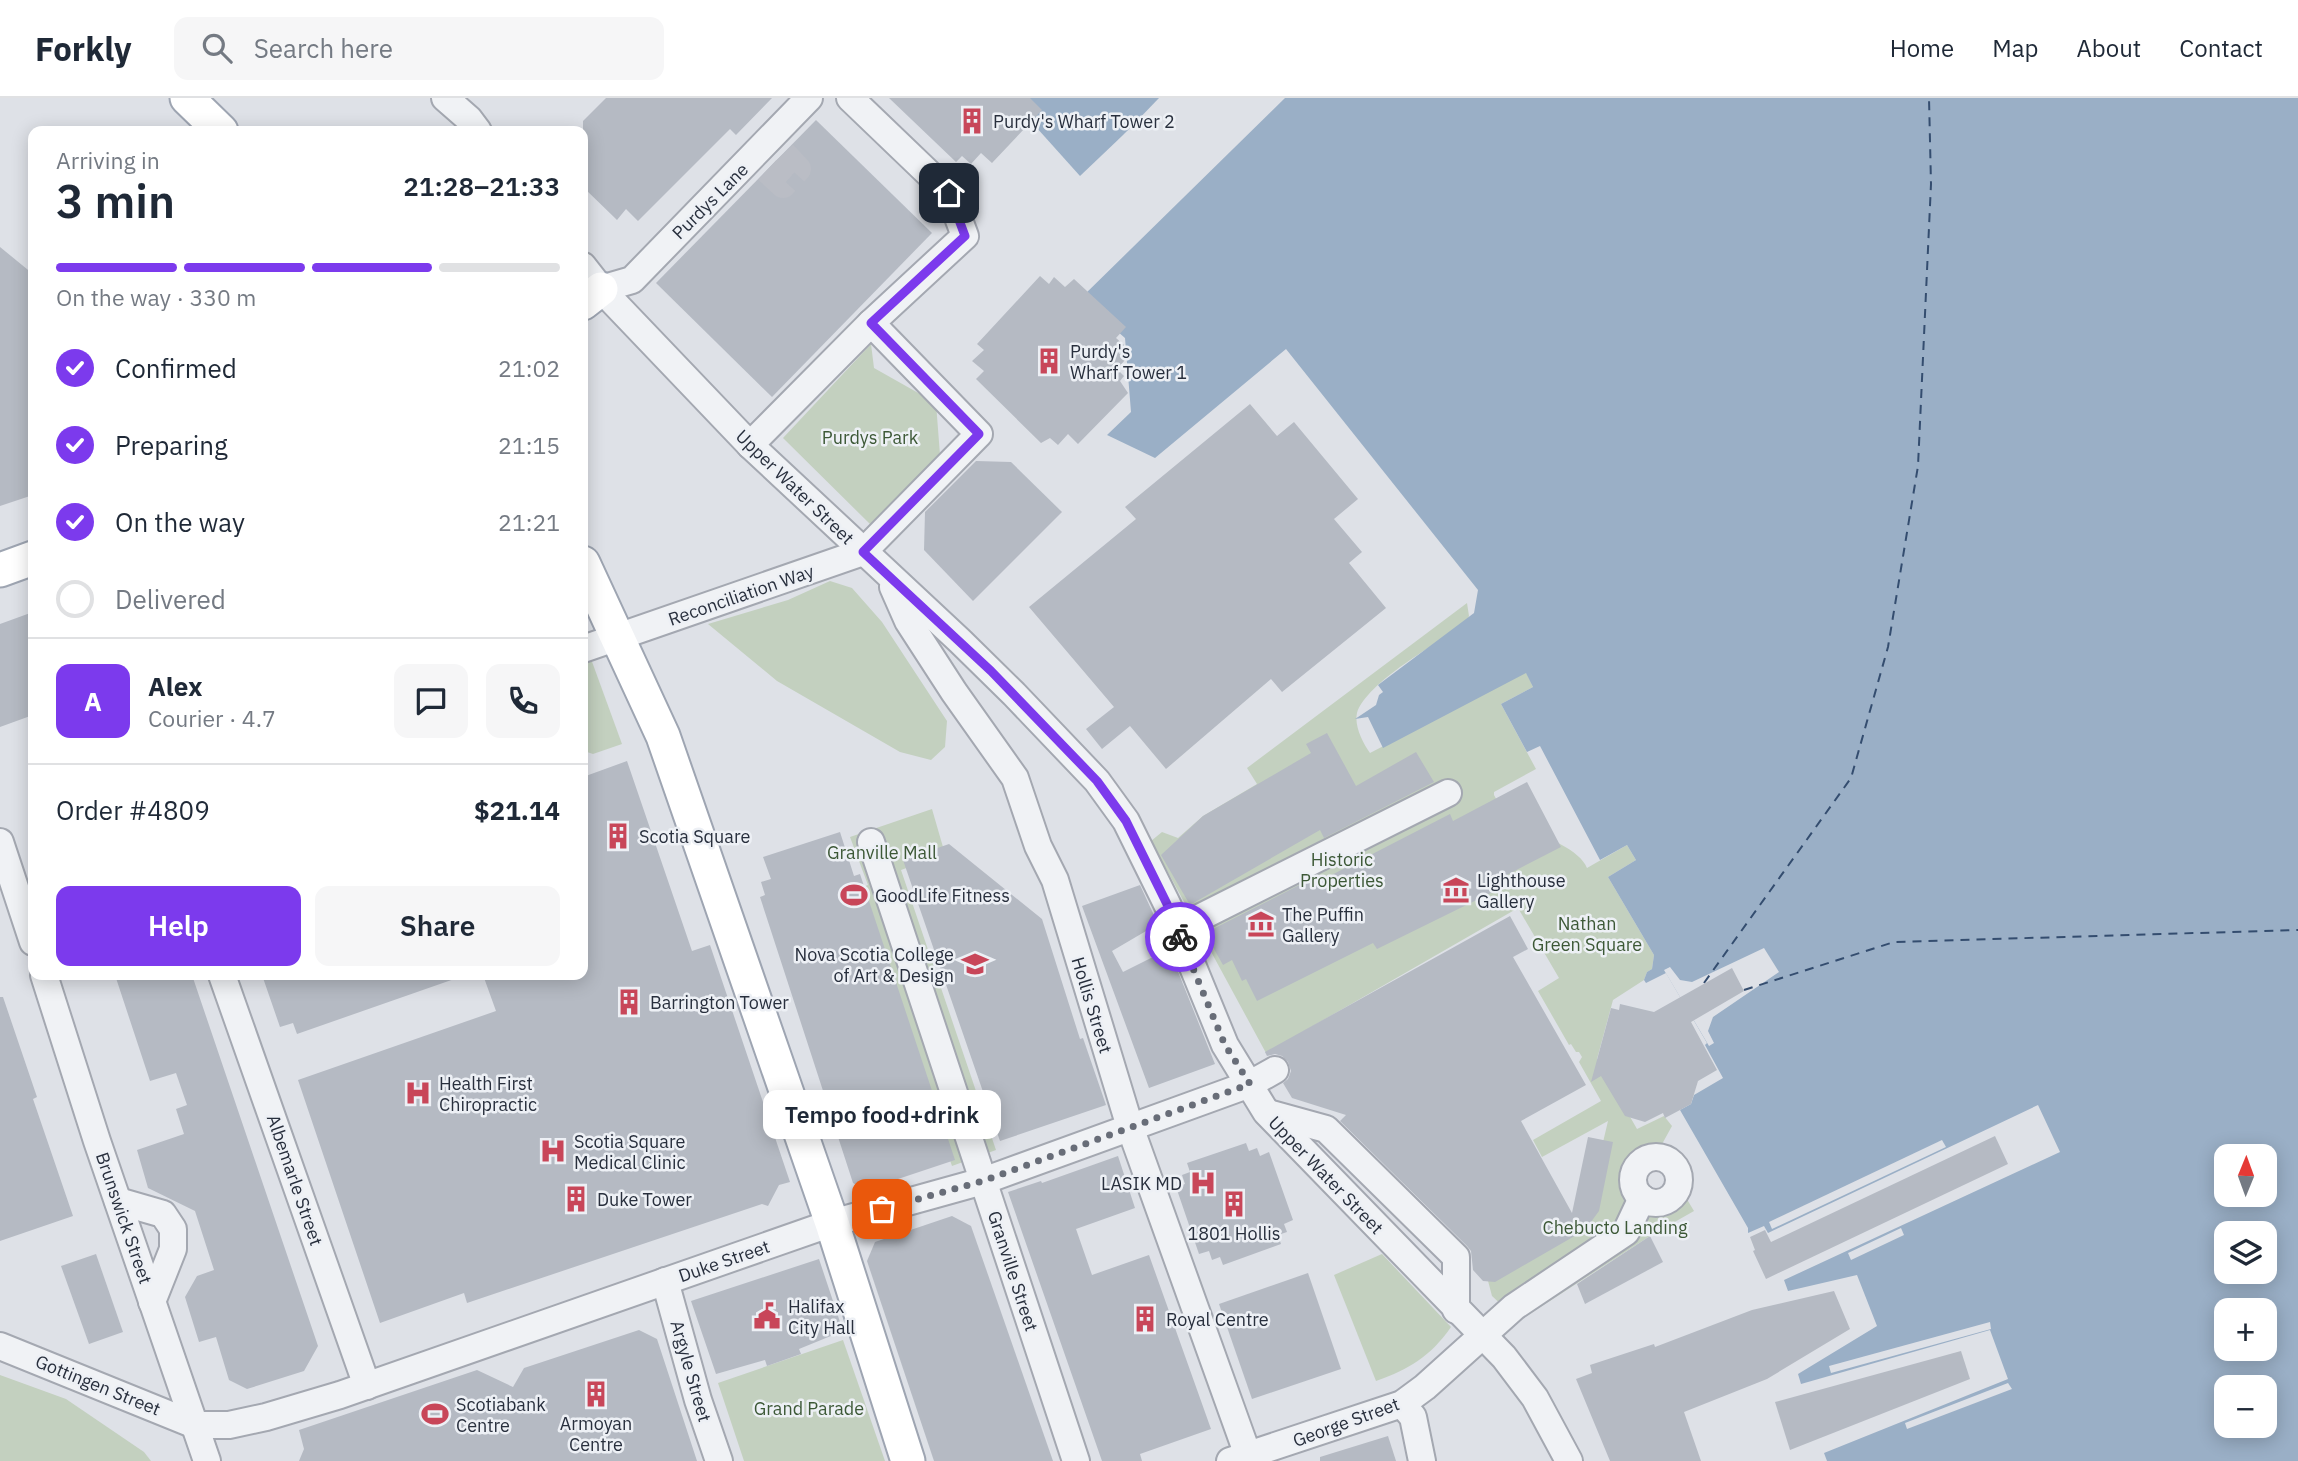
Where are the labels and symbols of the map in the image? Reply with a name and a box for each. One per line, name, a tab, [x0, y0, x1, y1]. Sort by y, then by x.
building icon: Purdy's Wharf Tower 2	[957, 106, 987, 136]
place label: Purdy's Wharf Tower 2	[993, 110, 1175, 133]
street label: Purdys Lane	[667, 158, 753, 244]
pin	[919, 163, 979, 223]
place label: Purdy's Wharf Tower 1	[1070, 340, 1187, 384]
building icon: Purdy's Wharf Tower 1	[1034, 346, 1064, 376]
street label: Upper Water Street	[731, 425, 859, 549]
park label: Purdys Park	[822, 426, 919, 449]
street label: Reconciliation Way	[665, 559, 817, 631]
building icon: Scotia Square	[603, 821, 633, 851]
place label: Scotia Square	[639, 825, 750, 848]
park label: Granville Mall	[827, 841, 937, 864]
park label: Historic Properties	[1300, 848, 1384, 892]
place label: Lighthouse Gallery	[1477, 869, 1566, 913]
museum icon: Lighthouse Gallery	[1441, 875, 1471, 905]
sports icon: GoodLife Fitness	[839, 880, 869, 910]
place label: GoodLife Fitness	[875, 884, 1010, 907]
courier	[1145, 902, 1215, 972]
place label: The Puffin Gallery	[1282, 903, 1364, 947]
museum icon: The Puffin Gallery	[1246, 909, 1276, 939]
park label: Nathan Green Square	[1532, 912, 1642, 956]
place label: Nova Scotia College of Art & Design	[795, 943, 954, 987]
school or university icon: Nova Scotia College of Art & Design	[960, 949, 990, 979]
street label: Hollis Street	[1066, 954, 1118, 1056]
building icon: Barrington Tower	[614, 987, 644, 1017]
place label: Barrington Tower	[650, 991, 789, 1014]
place label: Health First Chiropractic	[439, 1072, 537, 1116]
hospital icon: Health First Chiropractic	[403, 1078, 433, 1108]
callout: Tempo food+drink	[763, 1090, 1001, 1139]
street label: Albemarle Street	[262, 1111, 328, 1249]
street label: Upper Water Street	[1264, 1111, 1388, 1239]
place label: Scotia Square Medical Clinic	[574, 1130, 686, 1174]
hospital icon: Scotia Square Medical Clinic	[538, 1136, 568, 1166]
north arrow	[2214, 1144, 2277, 1208]
street label: Brunswick Street	[91, 1149, 157, 1287]
hospital icon: LASIK MD	[1188, 1168, 1218, 1198]
place label: LASIK MD	[1101, 1172, 1182, 1195]
pin	[852, 1179, 912, 1239]
building icon: Duke Tower	[561, 1184, 591, 1214]
place label: Duke Tower	[597, 1188, 692, 1211]
building icon: 1801 Hollis	[1219, 1189, 1249, 1219]
street label: Granville Street	[983, 1208, 1043, 1334]
park label: Chebucto Landing	[1542, 1216, 1688, 1239]
place label: 1801 Hollis	[1187, 1222, 1281, 1245]
street label: Duke Street	[675, 1235, 773, 1287]
place label: Halifax City Hall	[788, 1295, 855, 1339]
public building icon: Halifax City Hall	[752, 1301, 782, 1331]
building icon: Royal Centre	[1130, 1304, 1160, 1334]
place label: Royal Centre	[1166, 1308, 1269, 1331]
street label: Argyle Street	[666, 1317, 716, 1425]
street label: Gottingen Street	[32, 1349, 164, 1421]
building icon: Armoyan Centre	[581, 1379, 611, 1409]
street label: George Street	[1290, 1392, 1402, 1452]
place label: Scotiabank Centre	[456, 1393, 546, 1437]
park label: Grand Parade	[754, 1397, 864, 1420]
sports icon: Scotiabank Centre	[420, 1399, 450, 1429]
place label: Armoyan Centre	[560, 1412, 632, 1456]

